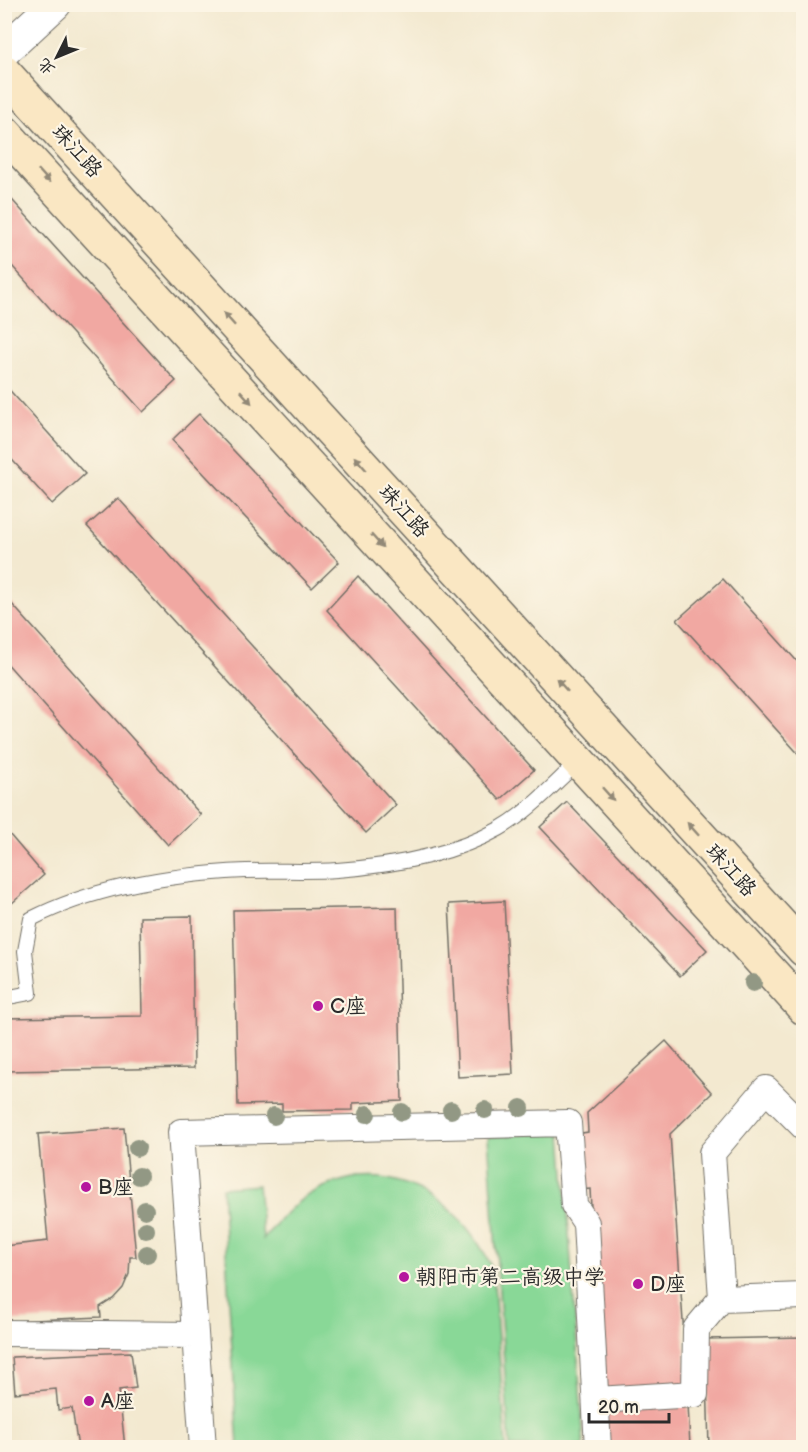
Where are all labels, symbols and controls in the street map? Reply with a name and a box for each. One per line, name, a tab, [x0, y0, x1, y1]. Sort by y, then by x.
north arrow	[27, 27, 87, 87]
text: 北	[35, 54, 60, 79]
street label: 珠江路	[47, 119, 107, 183]
one-way arrow	[37, 168, 51, 183]
one-way arrow	[222, 311, 236, 326]
one-way arrow	[239, 390, 253, 405]
one-way arrow	[354, 456, 367, 471]
street label: 珠江路	[374, 479, 434, 543]
one-way arrow	[370, 534, 384, 548]
one-way arrow	[555, 677, 569, 692]
one-way arrow	[601, 786, 614, 801]
one-way arrow	[687, 822, 701, 836]
street label: 珠江路	[701, 838, 761, 902]
place label: C座	[330, 994, 366, 1019]
marker: C座	[311, 999, 325, 1013]
place label: B座	[98, 1175, 133, 1200]
marker: B座	[79, 1180, 93, 1194]
place label: 朝阳市第二高级中学	[416, 1265, 605, 1290]
marker: 朝阳市第二高级中学	[397, 1270, 411, 1284]
place label: D座	[650, 1272, 686, 1297]
marker: D座	[631, 1277, 645, 1291]
scale bar	[589, 1386, 668, 1424]
place label: A座	[101, 1389, 135, 1414]
marker: A座	[82, 1394, 96, 1408]
text: 20 m	[598, 1397, 639, 1418]

